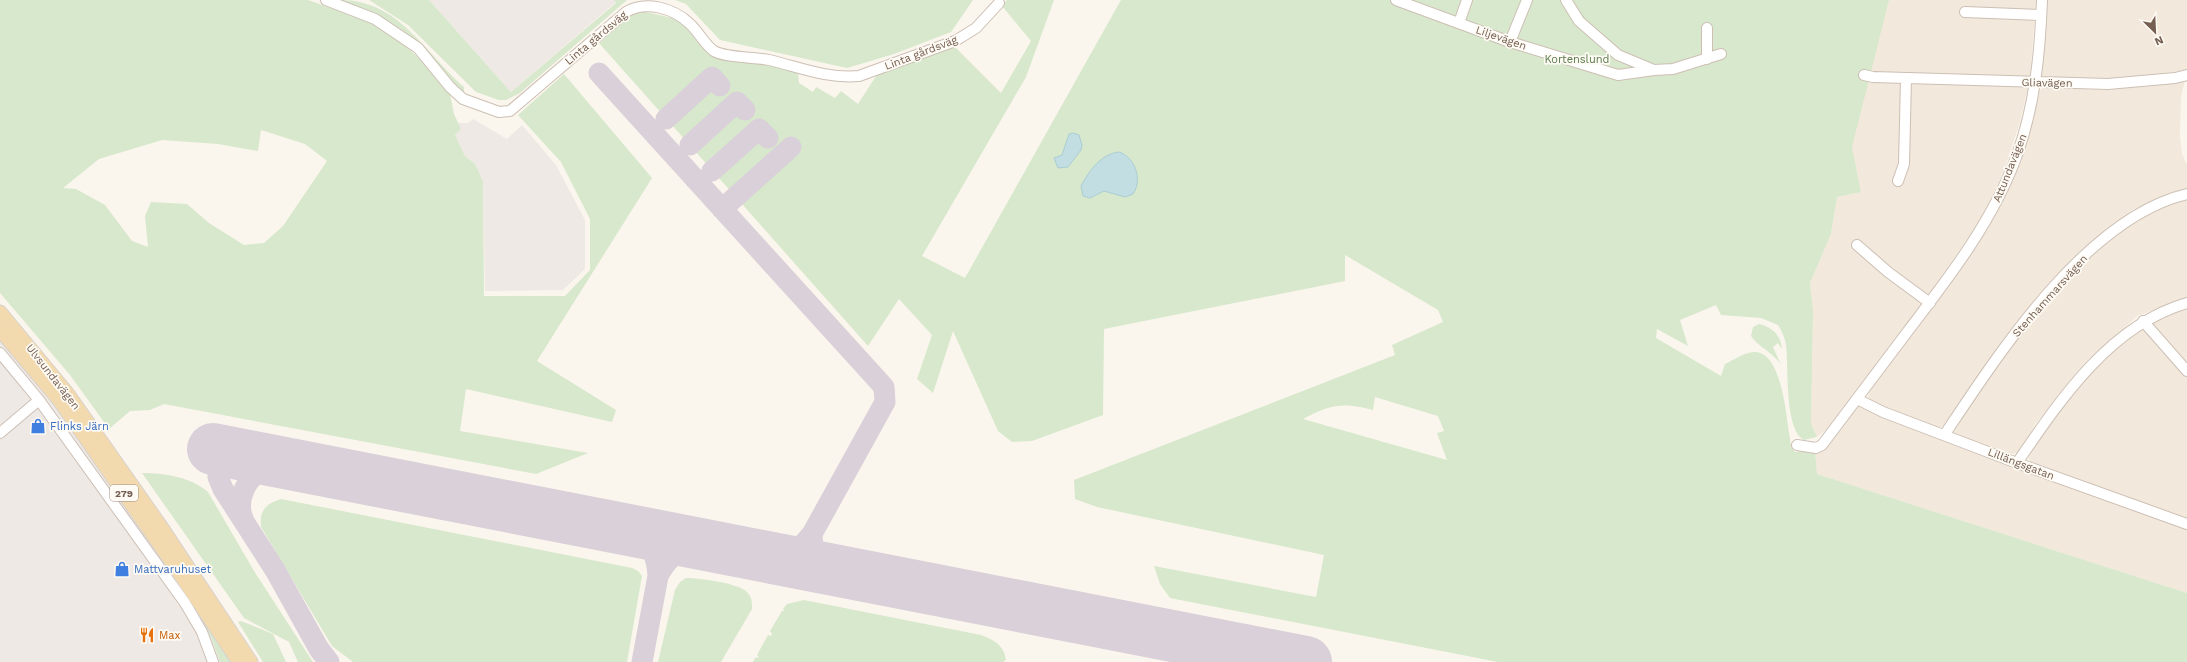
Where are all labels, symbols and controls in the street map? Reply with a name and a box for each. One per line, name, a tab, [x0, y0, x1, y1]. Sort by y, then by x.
street label: Linta gårdsväg	[562, 8, 630, 68]
north arrow	[2135, 12, 2175, 52]
street label: Liljevägen	[1474, 23, 1528, 53]
street label: Linta gårdsväg	[883, 33, 959, 73]
text: N	[2152, 33, 2165, 48]
park label: Kortenslund	[1545, 53, 1609, 66]
street label: Gliavägen	[2021, 76, 2073, 90]
street label: Attundavägen	[1990, 132, 2030, 204]
street label: Stenhammarsvägen	[2010, 252, 2090, 340]
street label: Ulvsundavägen	[23, 342, 83, 412]
shop icon: Flinks Järn	[29, 417, 47, 435]
place label: Flinks Järn	[50, 420, 109, 433]
street label: Lillängsgatan	[1986, 445, 2056, 483]
road number: 279	[110, 485, 138, 501]
shop icon: Mattvaruhuset	[113, 560, 131, 578]
place label: Mattvaruhuset	[134, 563, 212, 576]
restaurant icon: Max	[138, 626, 156, 644]
place label: Max	[159, 629, 181, 642]

